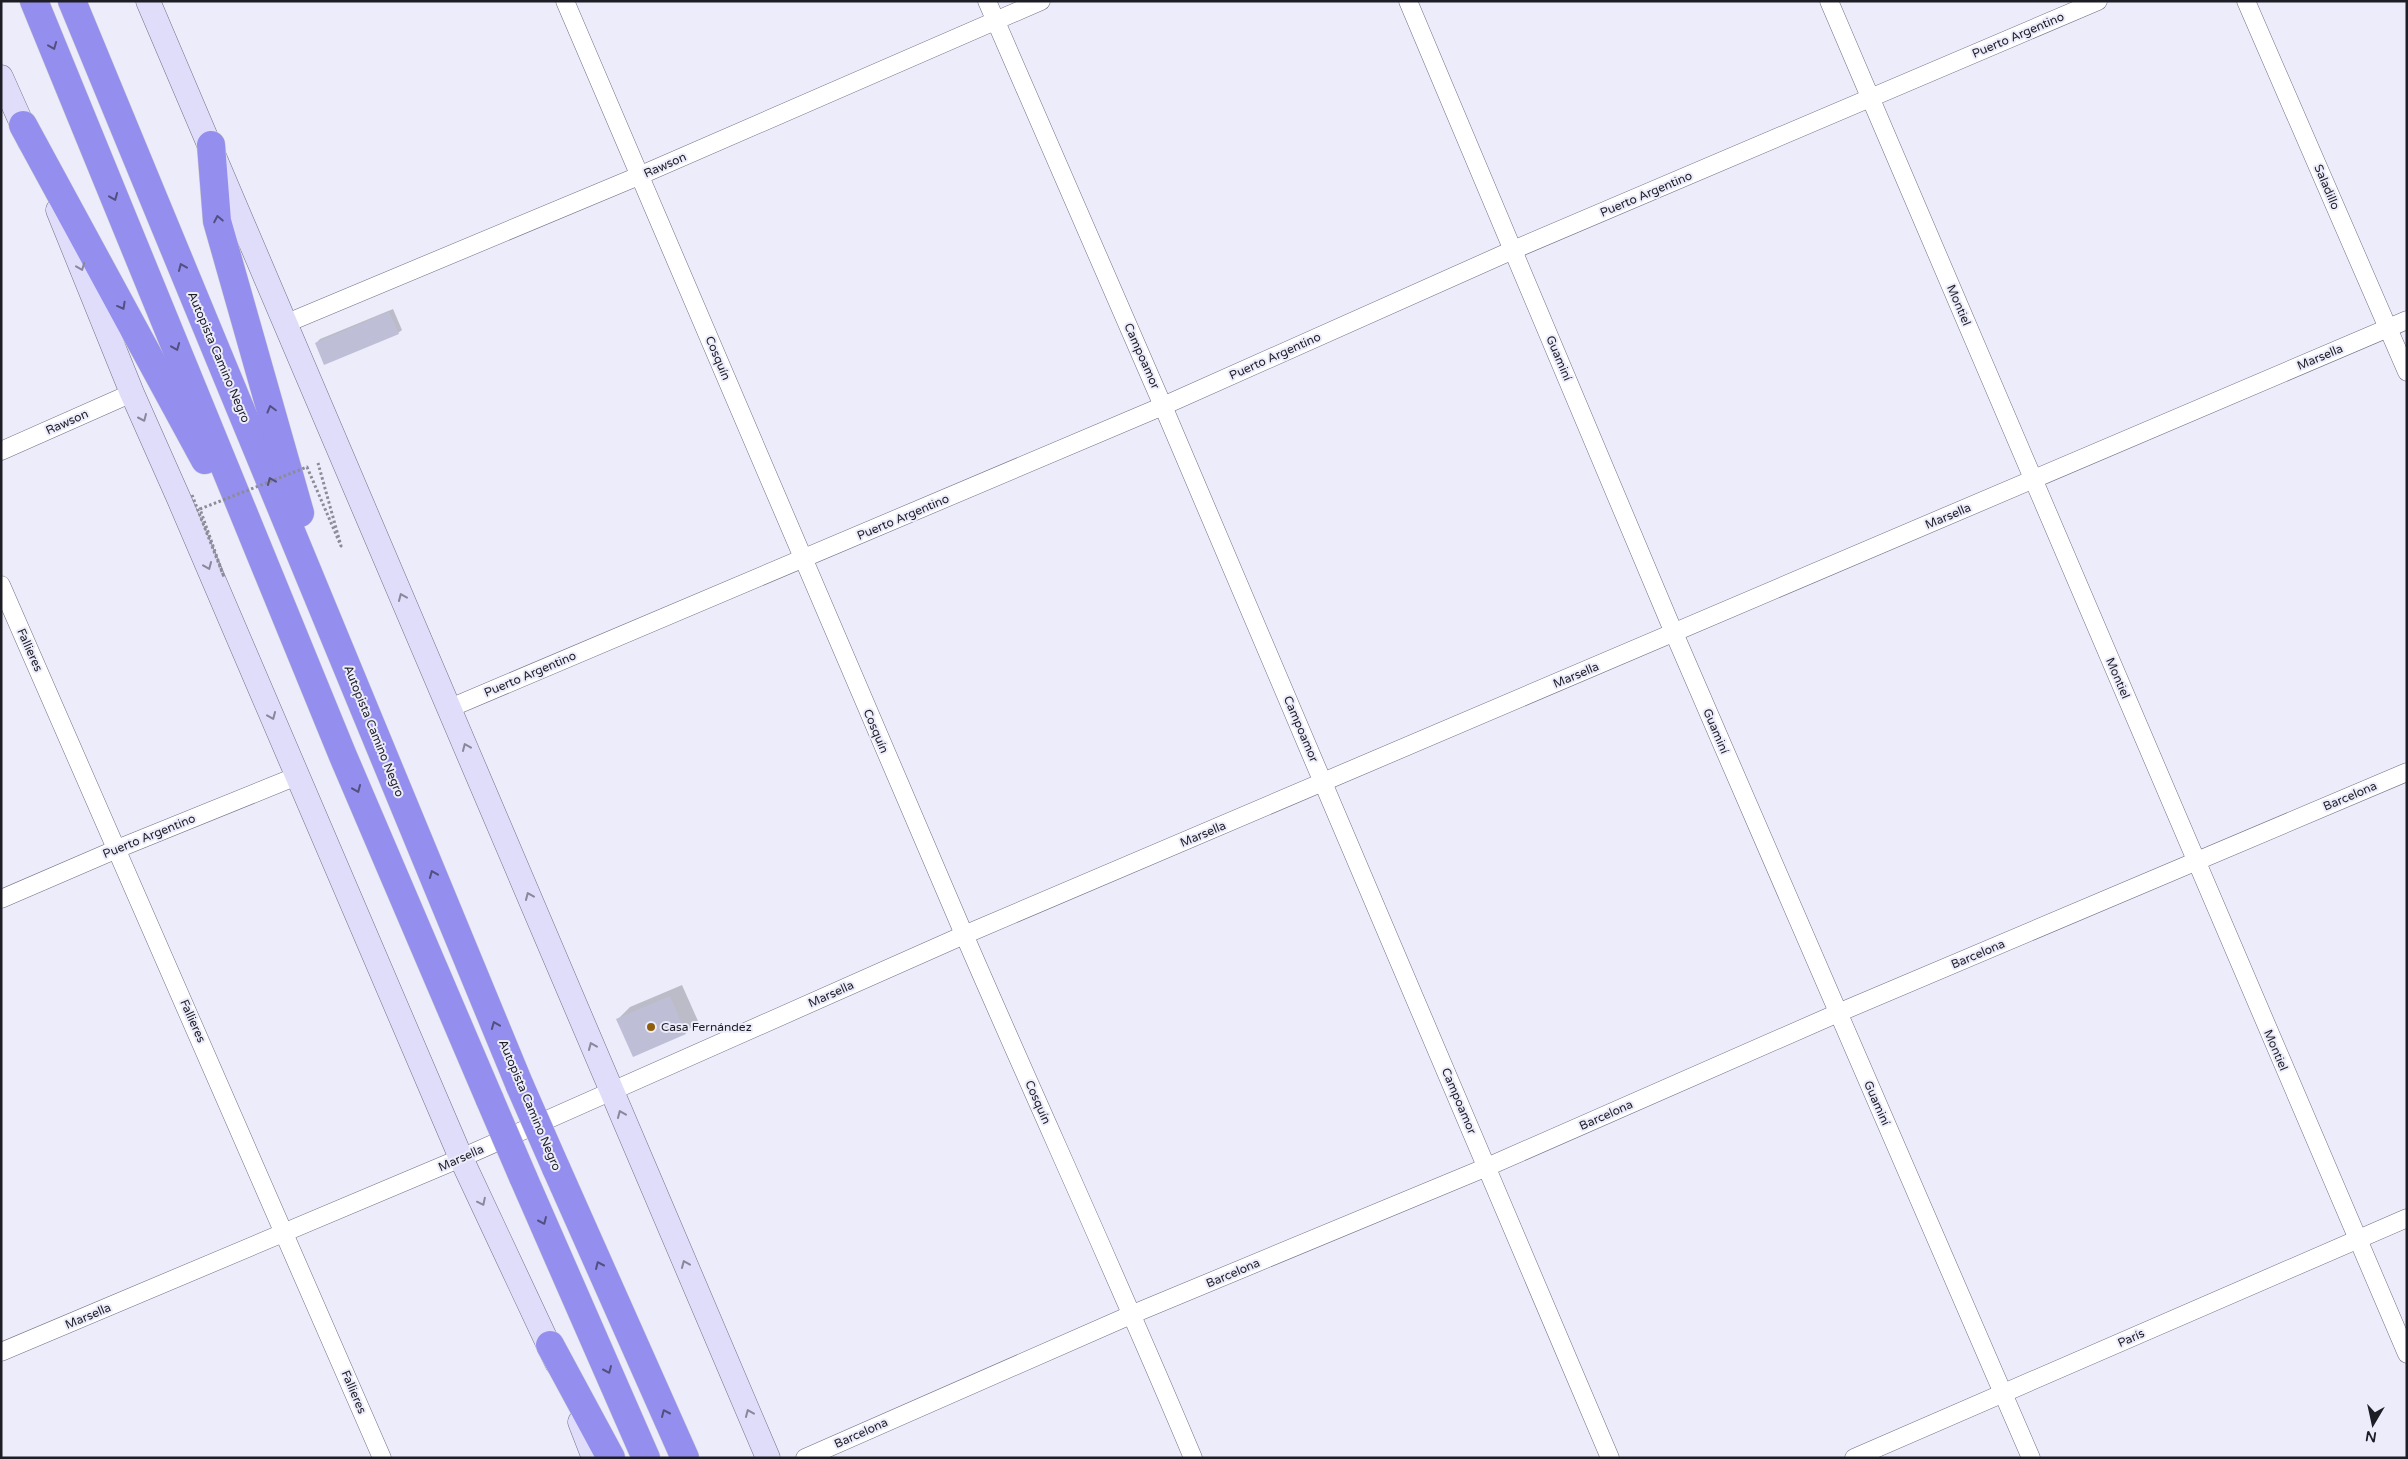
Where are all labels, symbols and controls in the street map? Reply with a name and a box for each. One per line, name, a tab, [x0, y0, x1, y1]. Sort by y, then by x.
street label: Puerto Argentino	[1970, 9, 2066, 61]
one-way arrow	[46, 41, 57, 50]
street label: Rawson	[642, 149, 688, 181]
street label: Saladillo	[2311, 162, 2343, 212]
street label: Puerto Argentino	[1598, 168, 1694, 220]
one-way arrow	[108, 192, 118, 201]
one-way arrow	[213, 215, 223, 224]
one-way arrow	[75, 263, 85, 271]
one-way arrow	[177, 263, 188, 272]
street label: Montiel	[1944, 282, 1974, 328]
street label: Autopista Camino Negro	[185, 289, 253, 425]
one-way arrow	[116, 301, 126, 310]
street label: Campoamor	[1121, 321, 1163, 391]
street label: Puerto Argentino	[1227, 330, 1323, 382]
street label: Guaminí	[1543, 333, 1575, 383]
street label: Cosquín	[702, 334, 734, 382]
street label: Marsella	[2295, 341, 2345, 373]
one-way arrow	[169, 342, 180, 351]
street label: Rawson	[44, 406, 90, 438]
one-way arrow	[267, 406, 277, 414]
one-way arrow	[136, 413, 147, 422]
one-way arrow	[266, 478, 276, 486]
street label: Puerto Argentino	[855, 491, 951, 543]
street label: Marsella	[1923, 500, 1973, 532]
one-way arrow	[203, 562, 213, 570]
one-way arrow	[398, 593, 409, 602]
street label: Fallieres	[14, 626, 46, 674]
street label: Puerto Argentino	[482, 648, 578, 700]
street label: Montiel	[2103, 655, 2133, 701]
street label: Marsella	[1551, 659, 1601, 691]
street label: Autopista Camino Negro	[341, 663, 407, 799]
street label: Campoamor	[1281, 694, 1321, 765]
street label: Guaminí	[1700, 706, 1732, 756]
street label: Cosquín	[860, 707, 892, 755]
one-way arrow	[265, 711, 276, 720]
one-way arrow	[462, 743, 473, 752]
street label: Barcelona	[2321, 778, 2379, 814]
one-way arrow	[351, 784, 361, 793]
street label: Puerto Argentino	[101, 811, 197, 861]
street label: Marsella	[1178, 818, 1228, 850]
one-way arrow	[429, 870, 439, 879]
one-way arrow	[525, 893, 535, 901]
street label: Barcelona	[1949, 936, 2007, 972]
street label: Marsella	[806, 978, 856, 1010]
street label: Fallieres	[177, 997, 209, 1045]
place label: Casa Fernández	[661, 1020, 752, 1034]
one-way arrow	[491, 1021, 501, 1029]
marker: Casa Fernández	[645, 1021, 657, 1033]
street label: Montiel	[2261, 1027, 2291, 1073]
street label: Autopista Camino Negro	[496, 1037, 564, 1173]
one-way arrow	[588, 1042, 599, 1051]
street label: Campoamor	[1439, 1066, 1479, 1137]
street label: Cosquín	[1022, 1078, 1054, 1126]
street label: Guaminí	[1861, 1078, 1893, 1128]
street label: Barcelona	[1577, 1097, 1635, 1133]
one-way arrow	[617, 1110, 628, 1119]
street label: Marsella	[436, 1142, 486, 1174]
one-way arrow	[476, 1197, 486, 1206]
one-way arrow	[536, 1216, 547, 1225]
street label: Barcelona	[1204, 1255, 1262, 1291]
one-way arrow	[681, 1260, 691, 1268]
one-way arrow	[595, 1261, 606, 1270]
street label: Marsella	[63, 1300, 113, 1332]
street label: París	[2115, 1326, 2147, 1350]
one-way arrow	[601, 1365, 612, 1374]
street label: Fallieres	[339, 1368, 369, 1416]
north arrow	[2348, 1399, 2398, 1449]
one-way arrow	[660, 1409, 671, 1418]
one-way arrow	[745, 1409, 755, 1418]
street label: Barcelona	[832, 1415, 890, 1451]
text: N	[2364, 1427, 2378, 1446]

